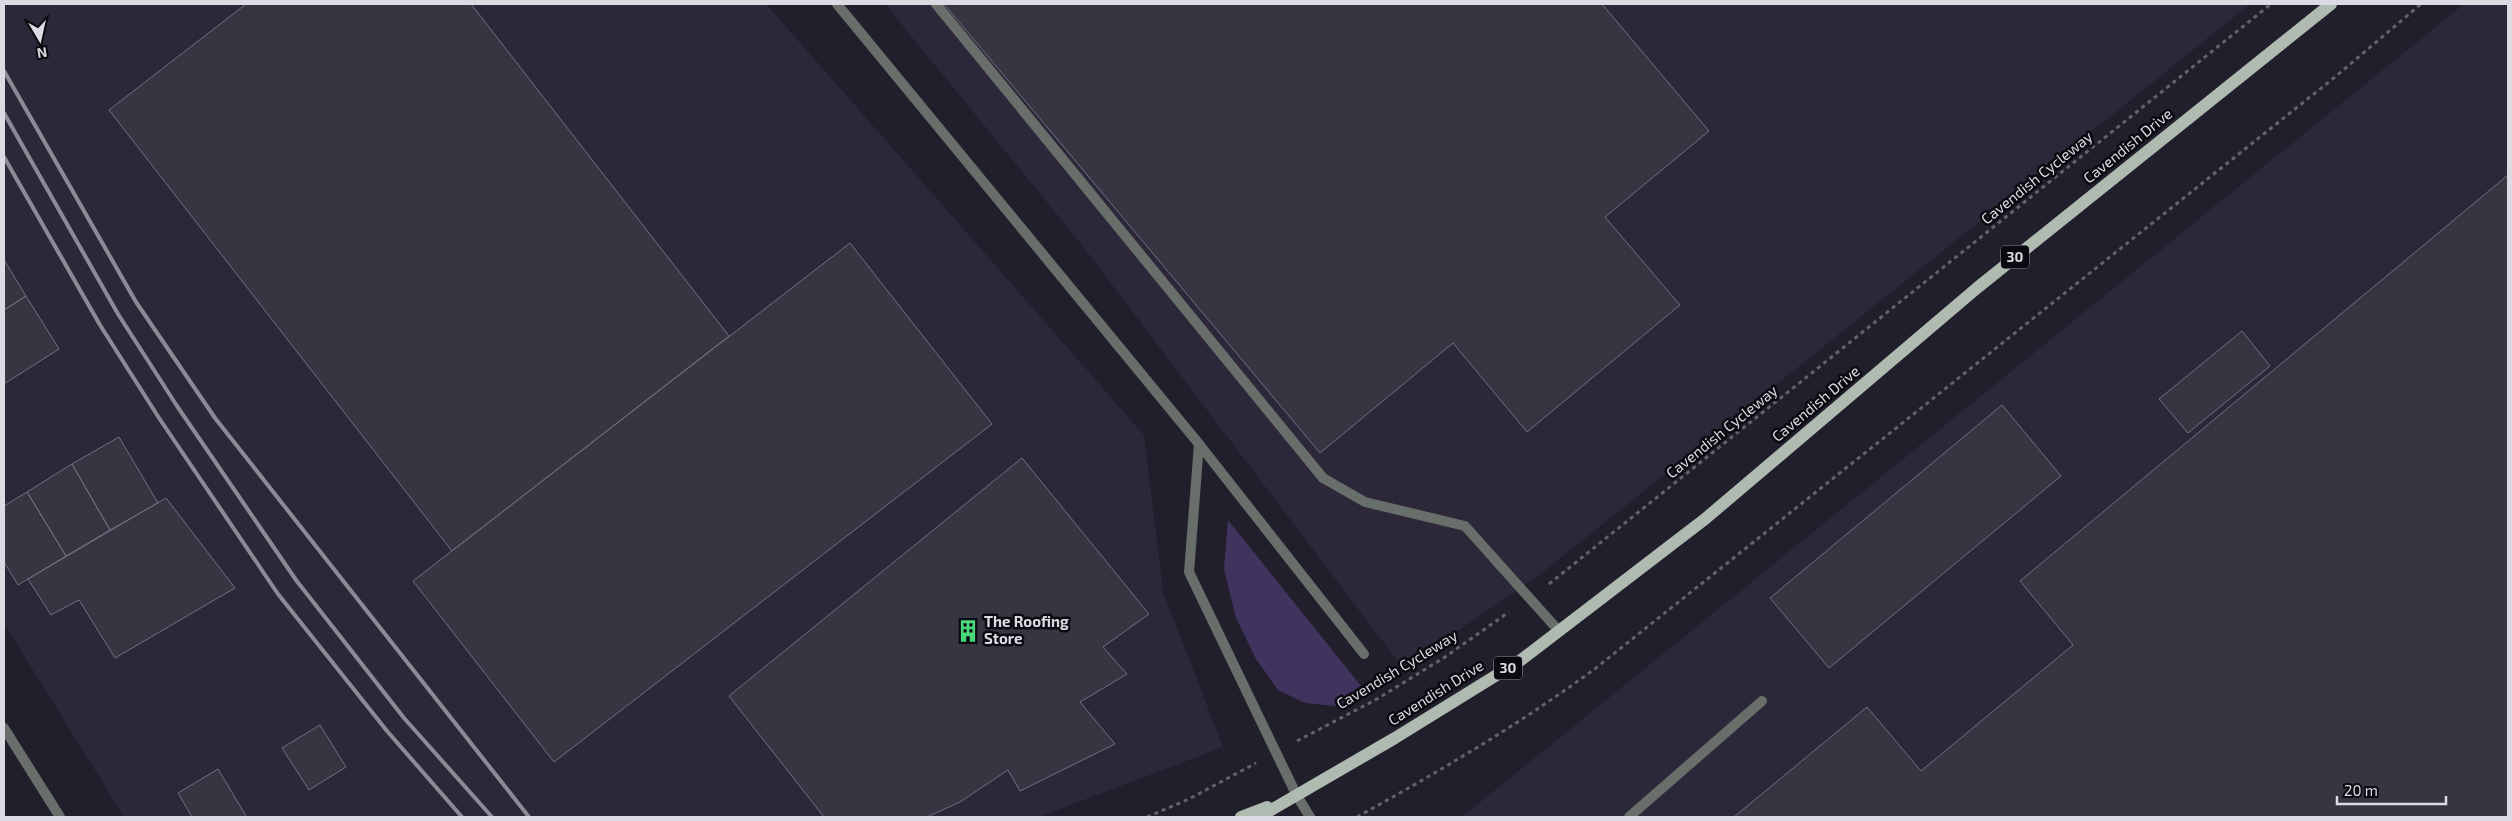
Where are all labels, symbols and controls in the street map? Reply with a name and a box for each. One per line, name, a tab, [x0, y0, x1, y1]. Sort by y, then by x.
north arrow	[15, 15, 65, 65]
text: N	[36, 44, 48, 63]
street label: Cavendish Drive	[2079, 104, 2175, 187]
street label: Cavendish Cycleway	[1977, 127, 2096, 228]
road number: 30	[2001, 246, 2029, 268]
street label: Cavendish Drive	[1768, 361, 1863, 445]
street label: Cavendish Cycleway	[1662, 381, 1781, 482]
place label: The Roofing Store	[984, 612, 1069, 647]
building icon: The Roofing Store	[955, 618, 981, 644]
street label: Cavendish Cycleway	[1333, 626, 1460, 712]
street label: Cavendish Drive	[1384, 656, 1486, 729]
road number: 30	[1494, 656, 1522, 680]
scale bar	[2337, 774, 2446, 806]
text: 20 m	[2344, 781, 2378, 799]

